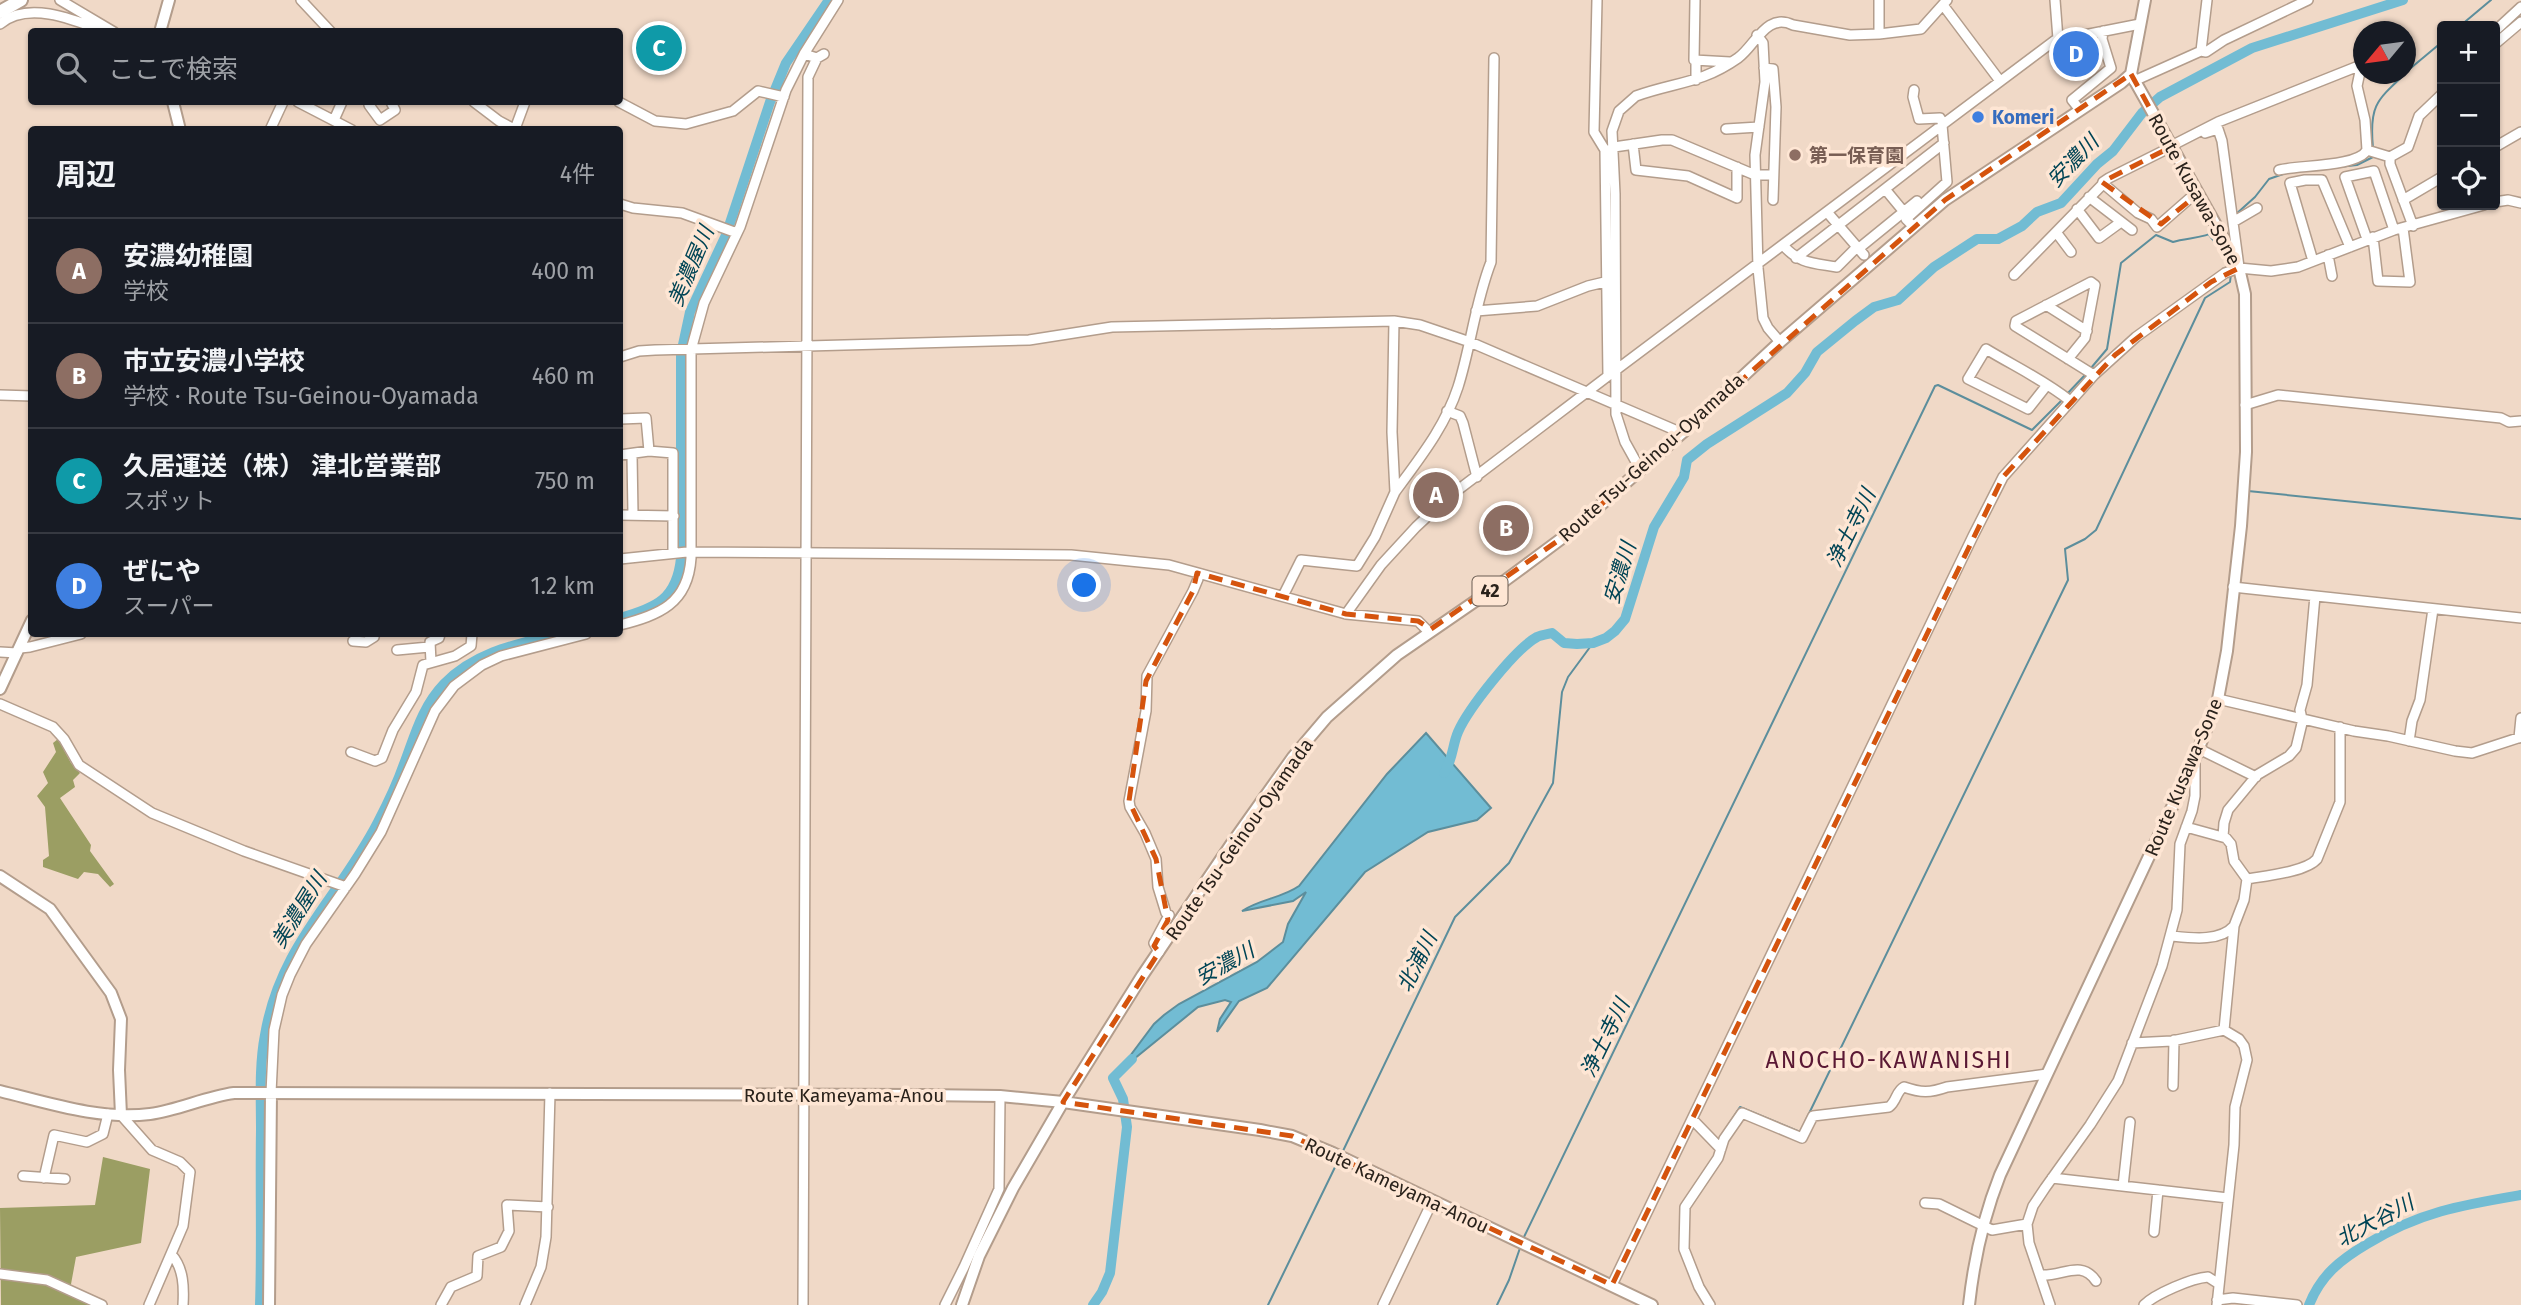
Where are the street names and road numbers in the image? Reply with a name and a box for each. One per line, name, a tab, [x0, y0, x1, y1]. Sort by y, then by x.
street label: Route Kusawa-Sone	[2143, 109, 2246, 269]
street label: Route Tsu-Geinou-Oyamada	[1554, 368, 1749, 547]
road number: 42	[1472, 576, 1508, 606]
street label: Route Kusawa-Sone	[2140, 695, 2227, 860]
street label: Route Tsu-Geinou-Oyamada	[1161, 734, 1318, 945]
street label: Route Kameyama-Anou	[744, 1084, 944, 1107]
street label: Route Kameyama-Anou	[1301, 1133, 1493, 1238]

